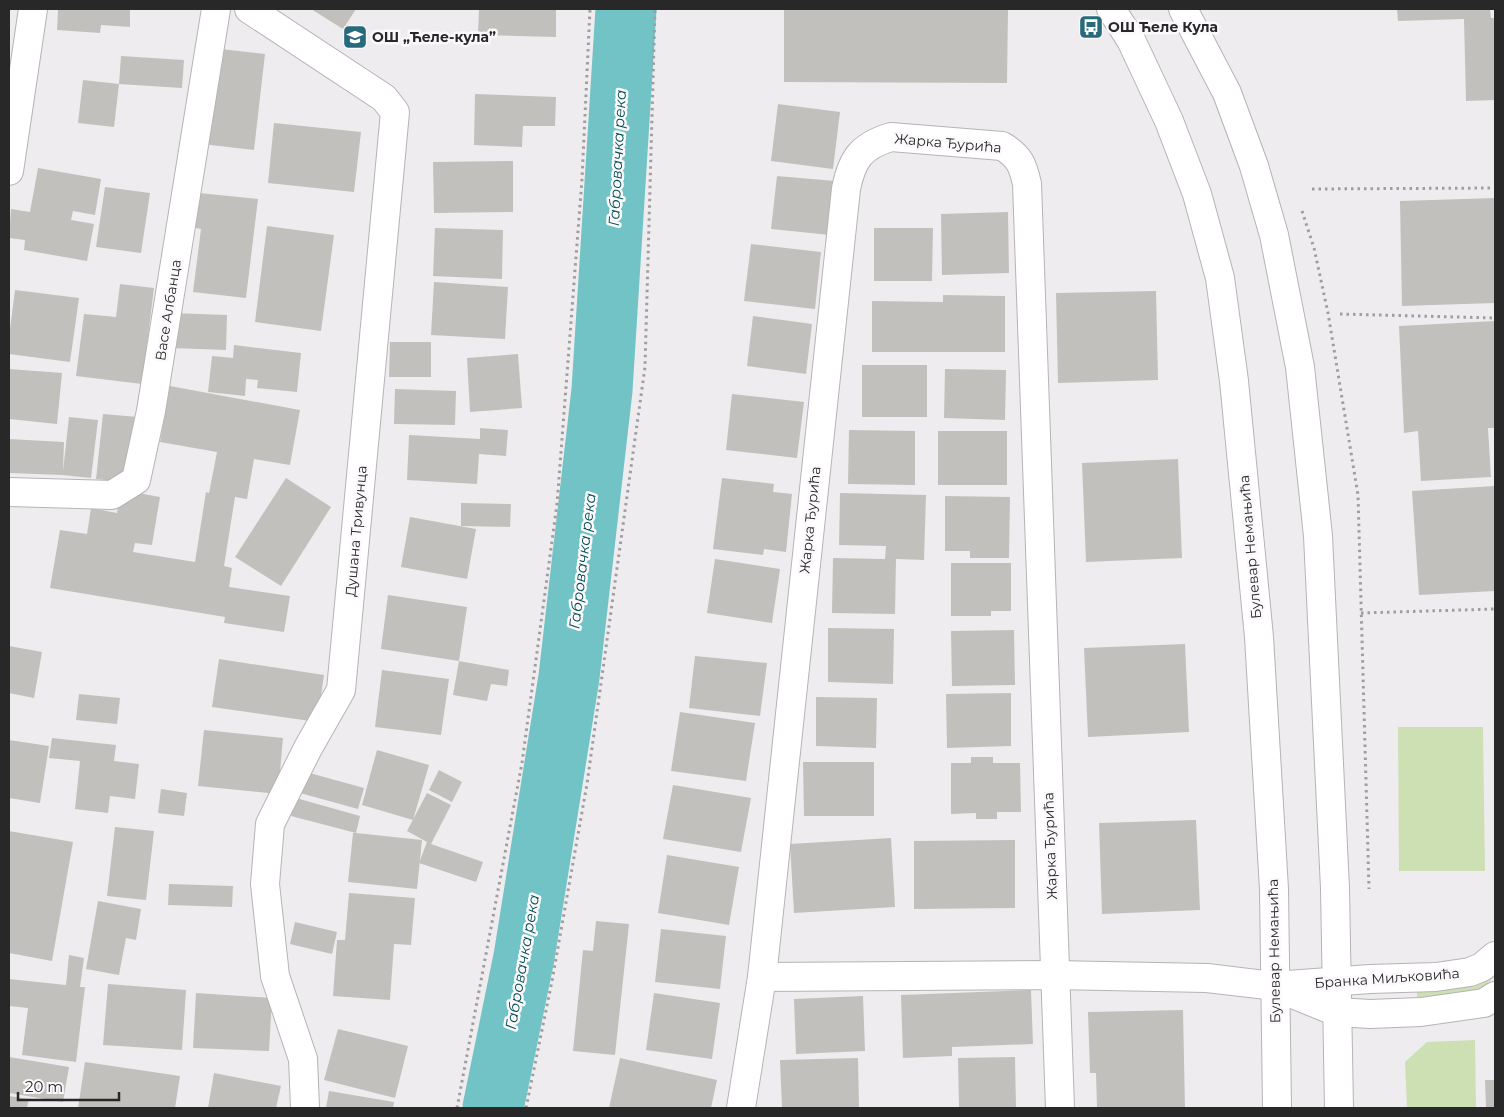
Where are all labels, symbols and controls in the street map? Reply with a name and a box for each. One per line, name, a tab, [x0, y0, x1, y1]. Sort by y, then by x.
bus stop icon: ОШ Ћеле Кула	[1078, 14, 1104, 40]
place label: ОШ Ћеле Кула	[1108, 18, 1218, 36]
school or university icon: ОШ „Ћеле-кула”	[342, 24, 368, 50]
place label: ОШ „Ћеле-кула”	[372, 28, 496, 46]
water label: Габровачка река	[604, 89, 630, 227]
street label: Жарка Ђурића	[894, 129, 1002, 157]
street label: Васе Албанца	[151, 258, 185, 362]
street label: Душана Тривунца	[341, 465, 371, 597]
street label: Жарка Ђурића	[795, 466, 825, 574]
street label: Булевар Немањића	[1235, 474, 1265, 620]
water label: Габровачка река	[564, 492, 600, 630]
street label: Жарка Ђурића	[1039, 792, 1061, 900]
street label: Булевар Немањића	[1264, 879, 1284, 1023]
water label: Габровачка река	[501, 893, 543, 1031]
street label: Бранка Миљковића	[1314, 964, 1460, 992]
scale bar	[18, 1070, 119, 1102]
text: 20 m	[25, 1077, 63, 1096]

